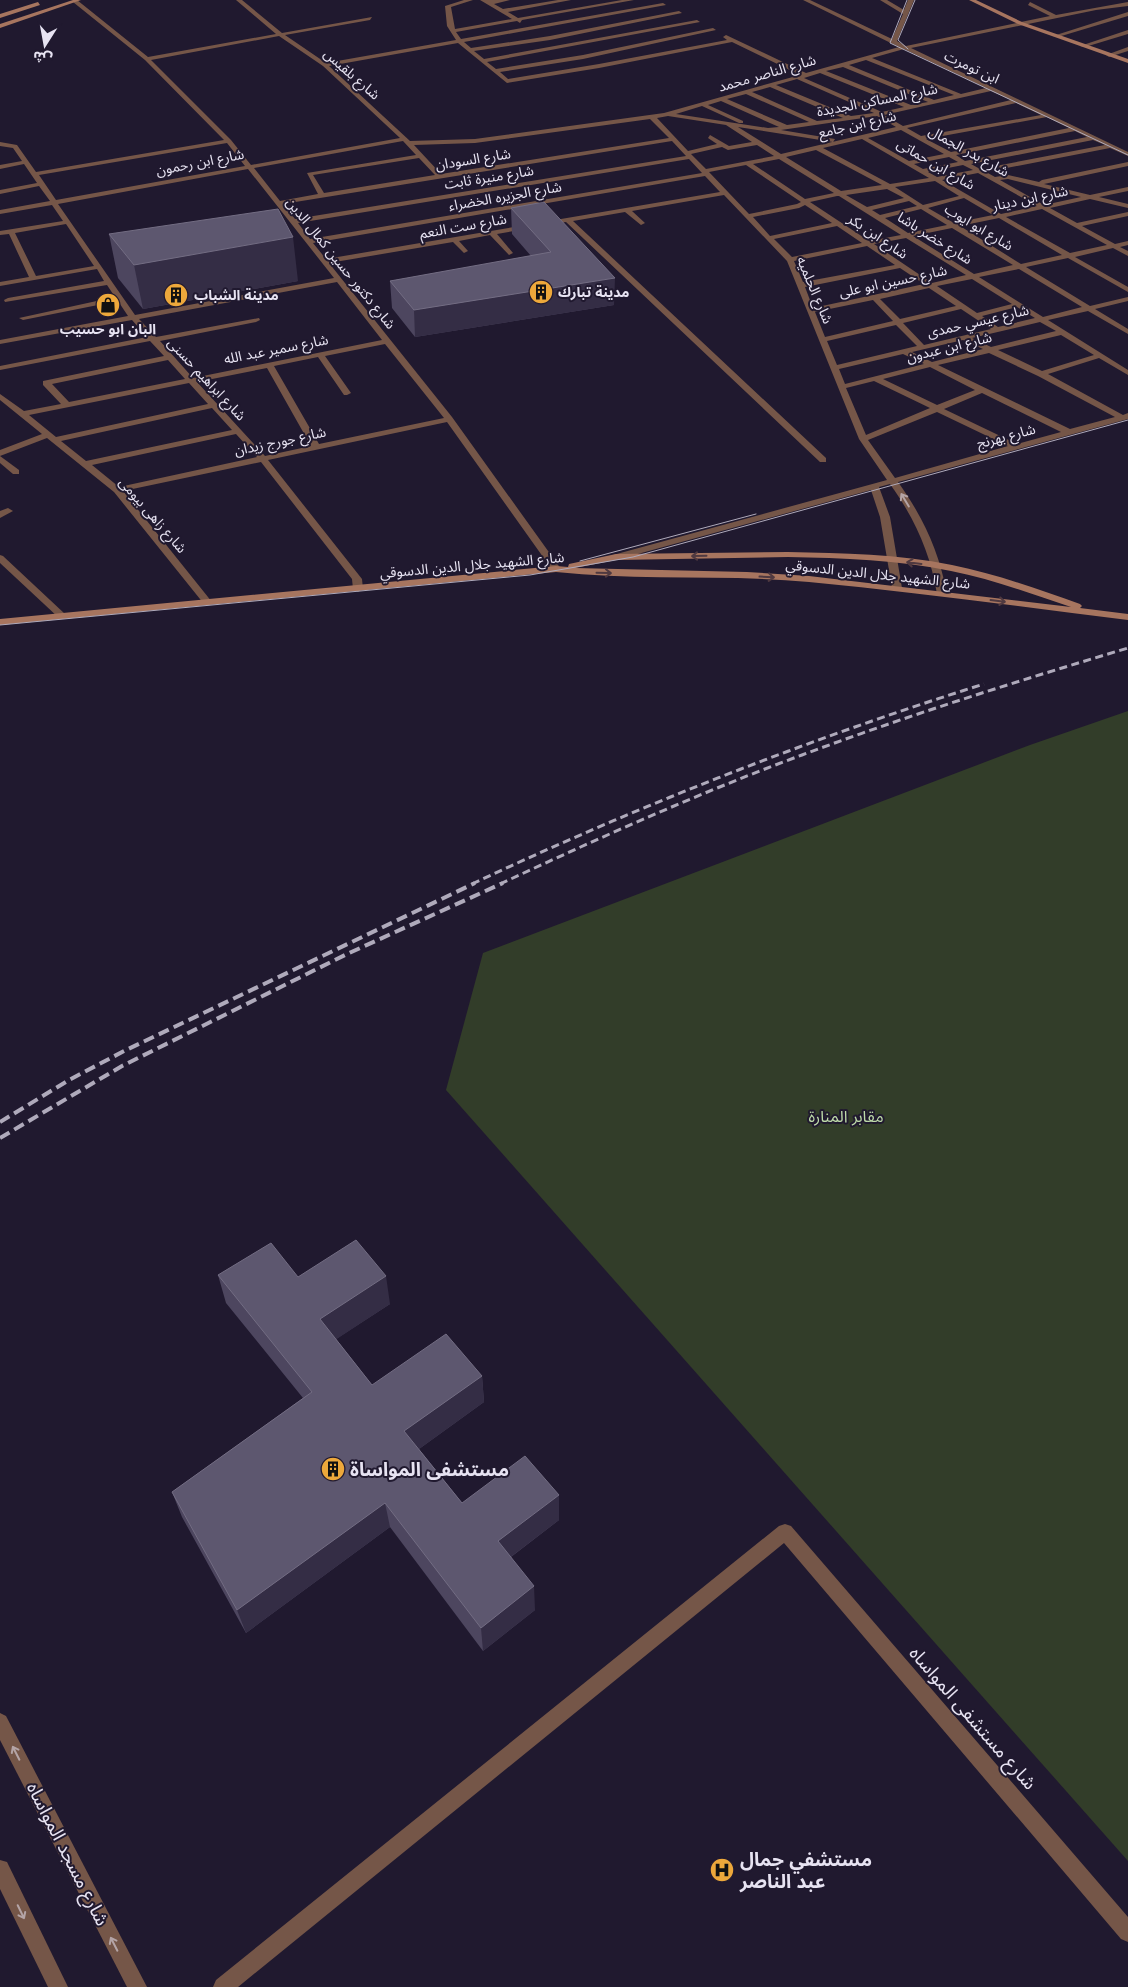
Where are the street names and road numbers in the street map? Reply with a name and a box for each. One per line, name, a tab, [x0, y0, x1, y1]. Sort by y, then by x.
street label: شارع بلقيس	[319, 45, 383, 105]
street label: ابن تومرت	[942, 47, 1002, 88]
street label: شارع الناصر محمد	[716, 51, 819, 97]
street label: شارع المساكن الجديدة	[815, 80, 939, 123]
street label: شارع ابن جامع	[816, 107, 898, 144]
street label: شارع بدر الجمال	[925, 122, 1012, 182]
street label: شارع ابن حماتى	[893, 135, 978, 195]
street label: شارع السودان	[434, 145, 512, 176]
street label: شارع ابن رحمون	[155, 146, 246, 181]
street label: شارع منيرة ثابت	[443, 162, 535, 195]
street label: شارع الجزيره الخضراء	[447, 178, 563, 217]
street label: شارع ابن دينار	[990, 182, 1070, 217]
street label: شارع دكتور حسين كمال الدين	[281, 194, 399, 334]
street label: شارع ابو ايوب	[940, 200, 1016, 256]
street label: شارع خضر باشا	[893, 209, 975, 270]
street label: شارع ست النعم	[418, 210, 508, 244]
street label: شارع ابن بكر	[842, 210, 911, 264]
street label: شارع الحلميه	[791, 254, 836, 327]
street label: شارع حسين ابو على	[838, 262, 949, 303]
street label: شارع عيسي حمدى	[926, 302, 1031, 344]
street label: شارع ابن عبدون	[905, 329, 994, 368]
street label: شارع سمير عبد الله	[222, 331, 330, 370]
street label: شارع ابراهيم حسنى	[162, 334, 249, 426]
street label: شارع بهرنج	[975, 420, 1038, 454]
street label: شارع جورج زيدان	[233, 423, 328, 461]
street label: شارع زاهى بيومى	[114, 474, 190, 558]
street label: شارع الشهيد جلال الدين الدسوقي	[379, 549, 565, 584]
street label: شارع الشهيد جلال الدين الدسوقي	[785, 556, 971, 595]
street label: شارع مستشفى المواساه	[903, 1642, 1041, 1796]
street label: شارع مسجد المواساه	[20, 1779, 113, 1931]

